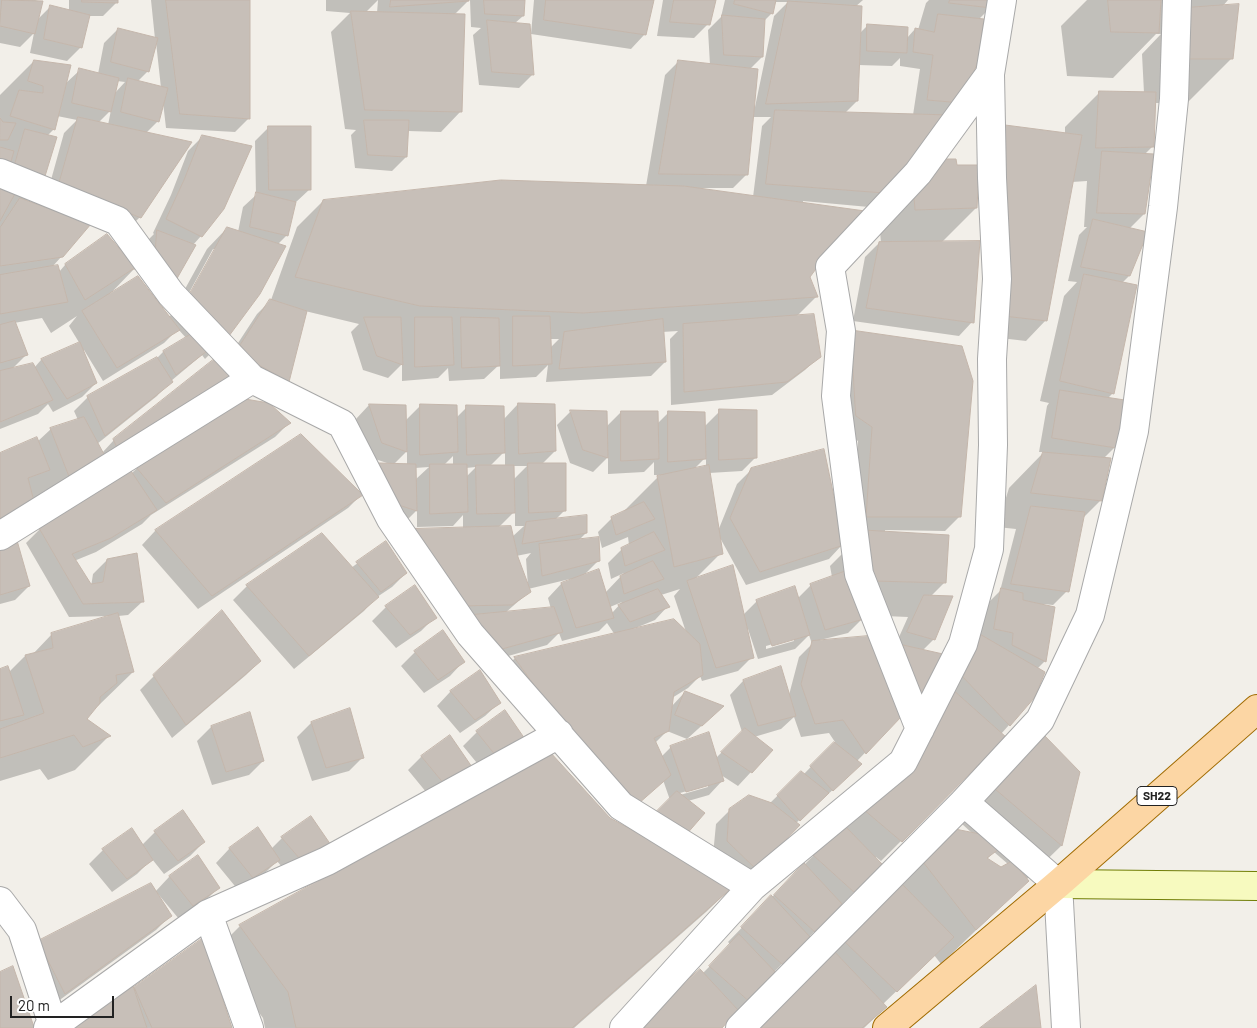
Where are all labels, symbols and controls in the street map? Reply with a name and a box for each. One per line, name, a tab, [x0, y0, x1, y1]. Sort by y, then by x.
road number: SH22	[1137, 786, 1177, 806]
scale bar	[12, 986, 116, 1018]
text: 20 m	[18, 996, 50, 1014]

